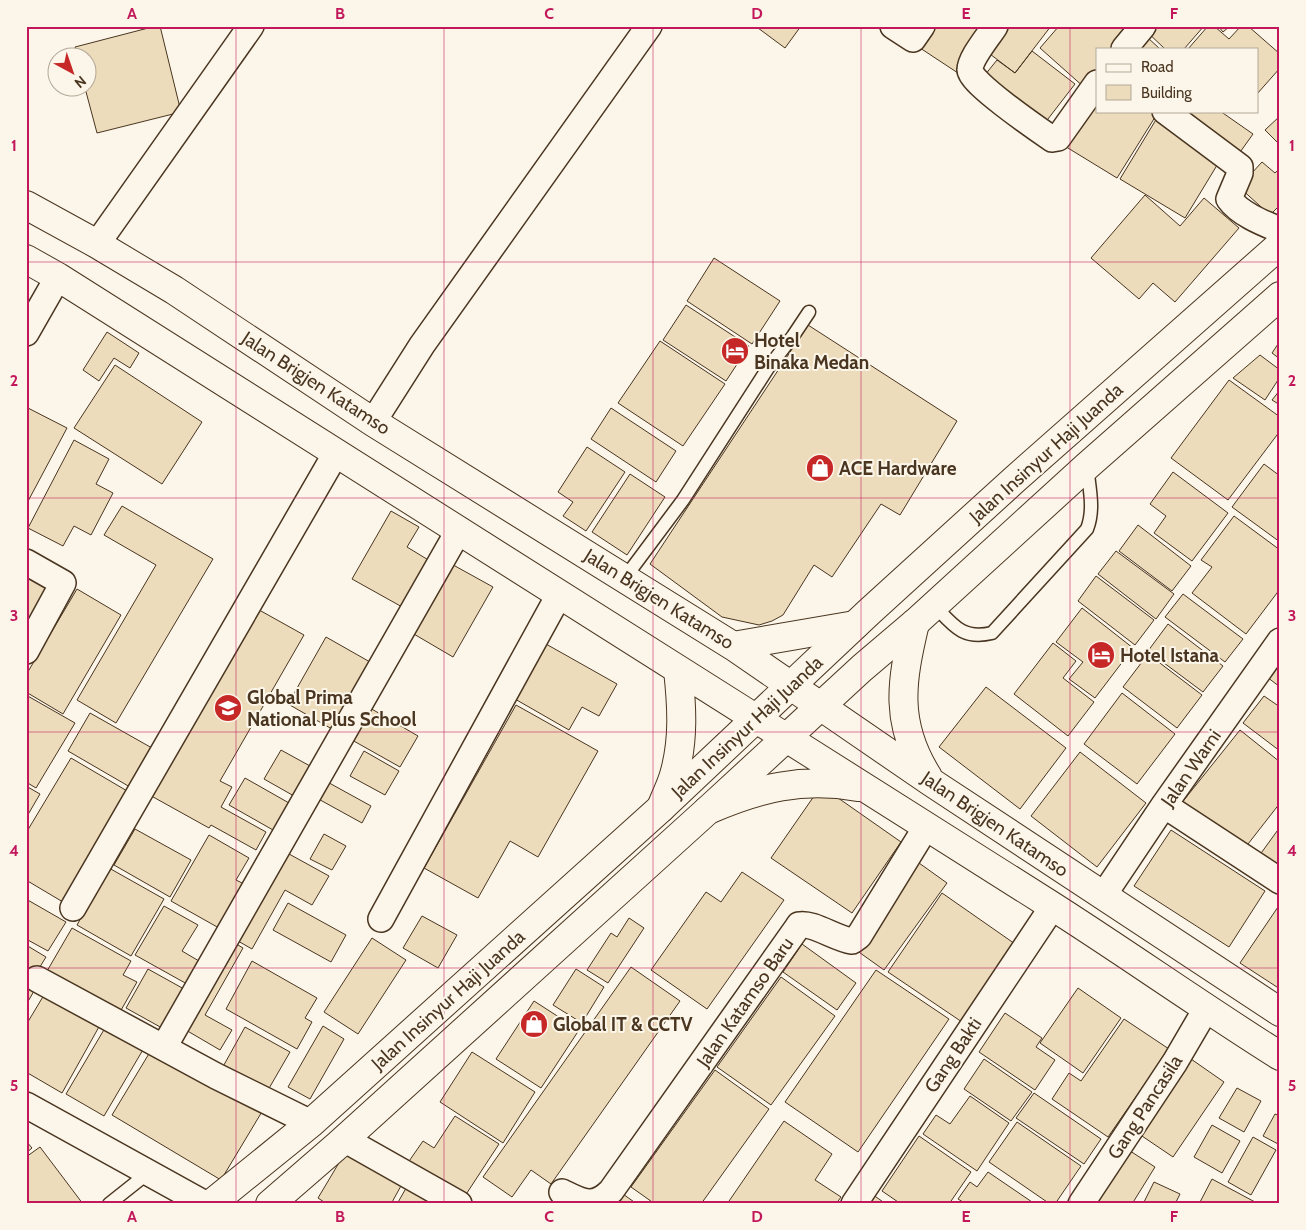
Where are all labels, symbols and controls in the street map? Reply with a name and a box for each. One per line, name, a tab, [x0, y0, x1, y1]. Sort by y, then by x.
text: A	[127, 4, 137, 23]
text: B	[335, 4, 345, 23]
text: C	[544, 4, 554, 23]
text: D	[751, 4, 763, 23]
text: E	[961, 4, 971, 23]
text: F	[1170, 4, 1179, 23]
north arrow	[48, 48, 98, 98]
legend	[1096, 48, 1258, 112]
text: Road	[1141, 58, 1174, 76]
text: N	[71, 72, 90, 92]
text: Building	[1141, 84, 1192, 102]
text: 1	[11, 136, 17, 155]
text: 1	[1289, 136, 1295, 155]
street label: Jalan Brigjen Katamso	[237, 326, 394, 440]
place label: Hotel Binaka Medan	[754, 329, 869, 374]
hotel icon: Hotel Binaka Medan	[720, 336, 750, 366]
text: 2	[10, 371, 18, 390]
text: 2	[1288, 371, 1296, 390]
street label: Jalan Insinyur Haji Juanda	[964, 378, 1127, 529]
shop icon: ACE Hardware	[805, 453, 835, 483]
place label: ACE Hardware	[839, 457, 957, 480]
street label: Jalan Brigjen Katamso	[579, 543, 738, 654]
text: 3	[10, 606, 18, 625]
text: 3	[1288, 606, 1296, 625]
hotel icon: Hotel Istana	[1086, 640, 1116, 670]
place label: Hotel Istana	[1120, 644, 1220, 667]
street label: Jalan Insinyur Haji Juanda	[666, 651, 827, 804]
place label: Global Prima National Plus School	[247, 686, 416, 731]
school or university icon: Global Prima National Plus School	[213, 693, 243, 723]
street label: Jalan Warni	[1155, 725, 1226, 812]
street label: Jalan Brigjen Katamso	[916, 766, 1073, 882]
text: 4	[9, 841, 19, 860]
text: 4	[1287, 841, 1297, 860]
street label: Jalan Insinyur Haji Juanda	[366, 925, 529, 1076]
street label: Jalan Katamso Baru	[691, 933, 798, 1072]
shop icon: Global IT & CCTV	[519, 1009, 549, 1039]
place label: Global IT & CCTV	[553, 1013, 693, 1036]
street label: Gang Bakti	[920, 1013, 986, 1097]
street label: Gang Pancasila	[1103, 1050, 1187, 1164]
text: 5	[10, 1076, 18, 1095]
text: 5	[1288, 1076, 1296, 1095]
text: A	[127, 1207, 137, 1226]
text: B	[335, 1207, 345, 1226]
text: C	[544, 1207, 554, 1226]
text: D	[751, 1207, 763, 1226]
text: E	[961, 1207, 971, 1226]
text: F	[1170, 1207, 1179, 1226]

